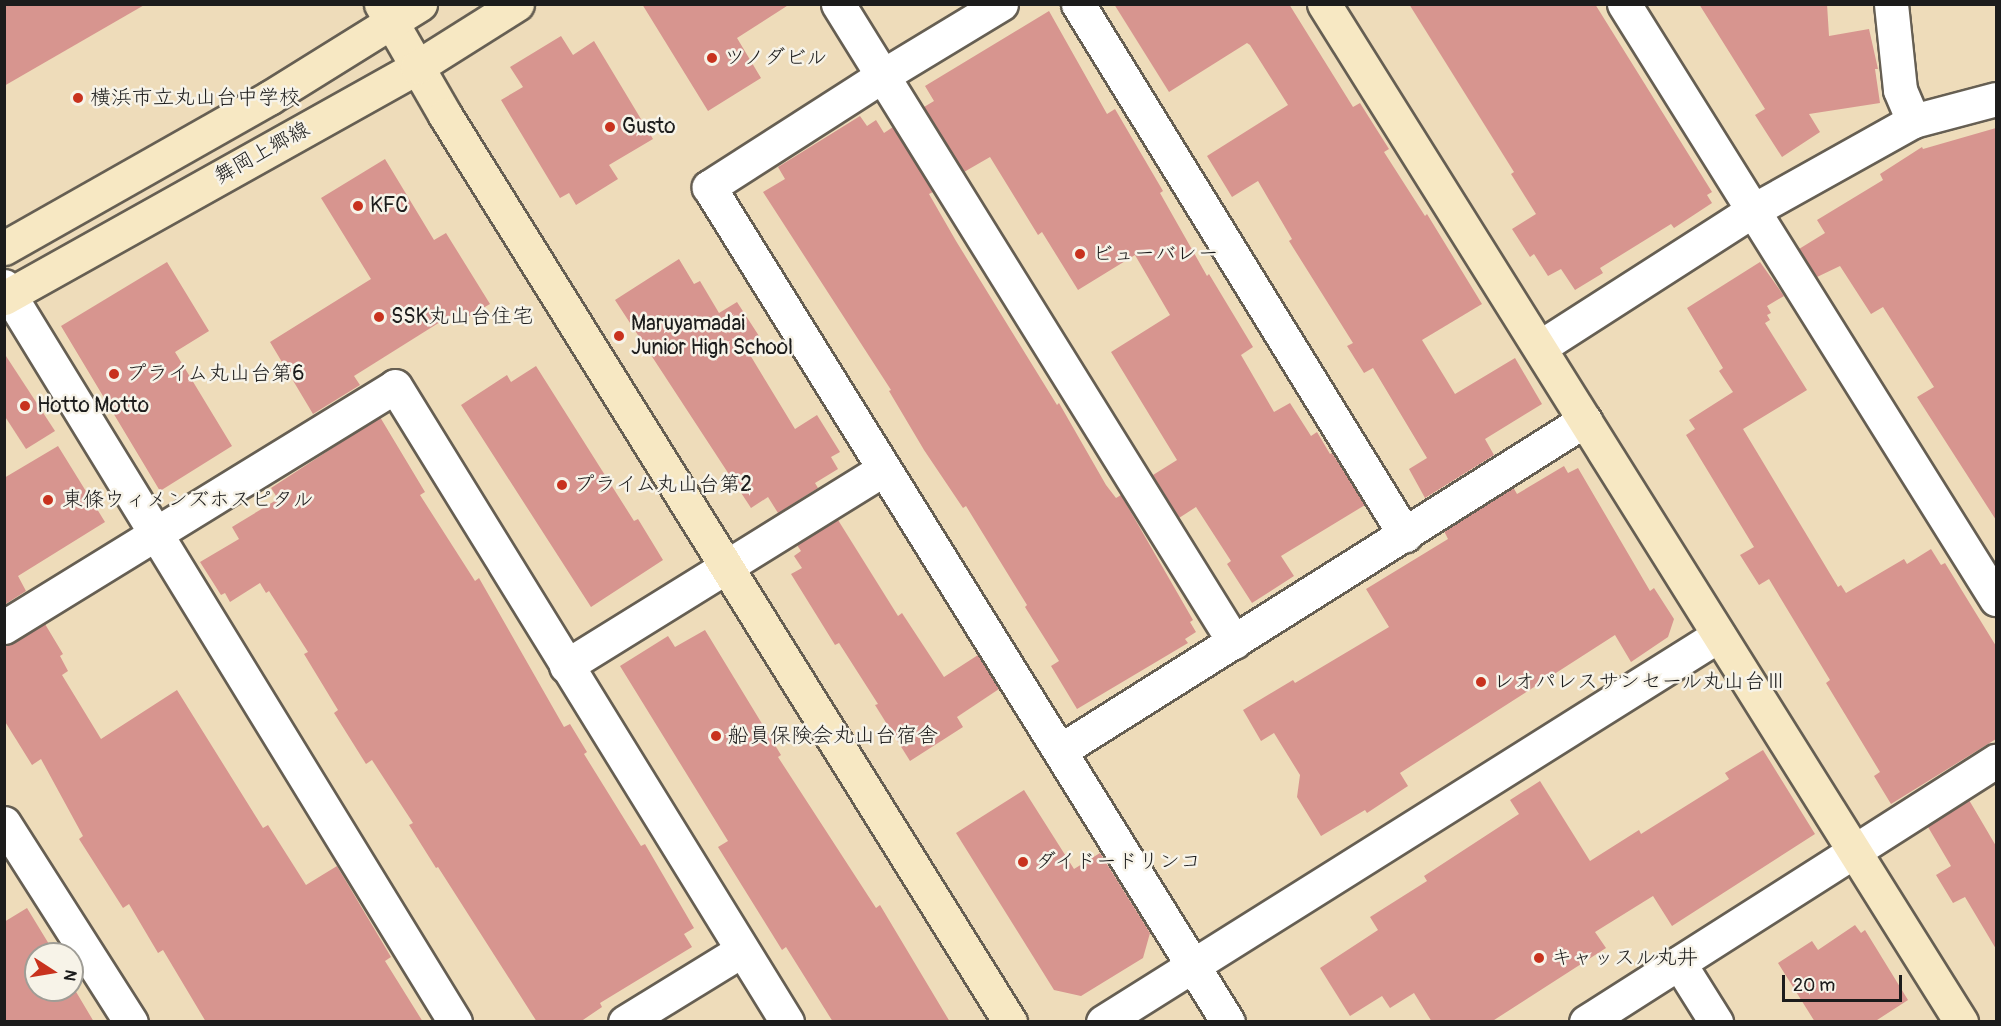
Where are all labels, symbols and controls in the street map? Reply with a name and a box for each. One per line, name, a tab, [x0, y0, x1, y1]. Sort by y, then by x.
place label: ツノダビル	[724, 45, 829, 71]
marker: ツノダビル	[705, 51, 719, 65]
place label: 横浜市立丸山台中学校	[90, 85, 300, 111]
marker: 横浜市立丸山台中学校	[71, 91, 85, 105]
place label: Gusto	[622, 114, 676, 140]
street label: 舞岡上郷線	[210, 117, 314, 189]
marker: Gusto	[603, 120, 617, 134]
place label: KFC	[370, 193, 408, 219]
marker: KFC	[351, 199, 365, 213]
place label: ビューバレー	[1092, 241, 1219, 267]
marker: ビューバレー	[1073, 247, 1087, 261]
place label: SSK丸山台住宅	[391, 304, 533, 330]
marker: SSK丸山台住宅	[372, 310, 386, 324]
place label: Maruyamadai Junior High School	[631, 311, 793, 361]
marker: Maruyamadai Junior High School	[612, 329, 626, 343]
place label: プライム丸山台第6	[126, 361, 306, 387]
marker: プライム丸山台第6	[107, 367, 121, 381]
place label: Hotto Motto	[37, 393, 149, 419]
marker: Hotto Motto	[18, 399, 32, 413]
place label: プライム丸山台第2	[574, 472, 754, 498]
marker: プライム丸山台第2	[555, 478, 569, 492]
place label: 東條ウィメンズホスピタル	[62, 487, 314, 513]
marker: 東條ウィメンズホスピタル	[39, 491, 57, 509]
place label: レオパレスサンセール丸山台Ⅲ	[1493, 669, 1787, 695]
marker: レオパレスサンセール丸山台Ⅲ	[1474, 675, 1488, 689]
place label: 船員保険会丸山台宿舎	[728, 723, 938, 749]
marker: 船員保険会丸山台宿舎	[709, 729, 723, 743]
place label: ダイドードリンコ	[1035, 849, 1203, 875]
marker: ダイドードリンコ	[1016, 855, 1030, 869]
north arrow	[24, 942, 84, 1002]
place label: キャッスル丸井	[1551, 945, 1698, 971]
marker: キャッスル丸井	[1532, 951, 1546, 965]
scale bar	[1785, 963, 1905, 1001]
text: N	[59, 968, 81, 983]
text: 20 m	[1793, 974, 1835, 997]

